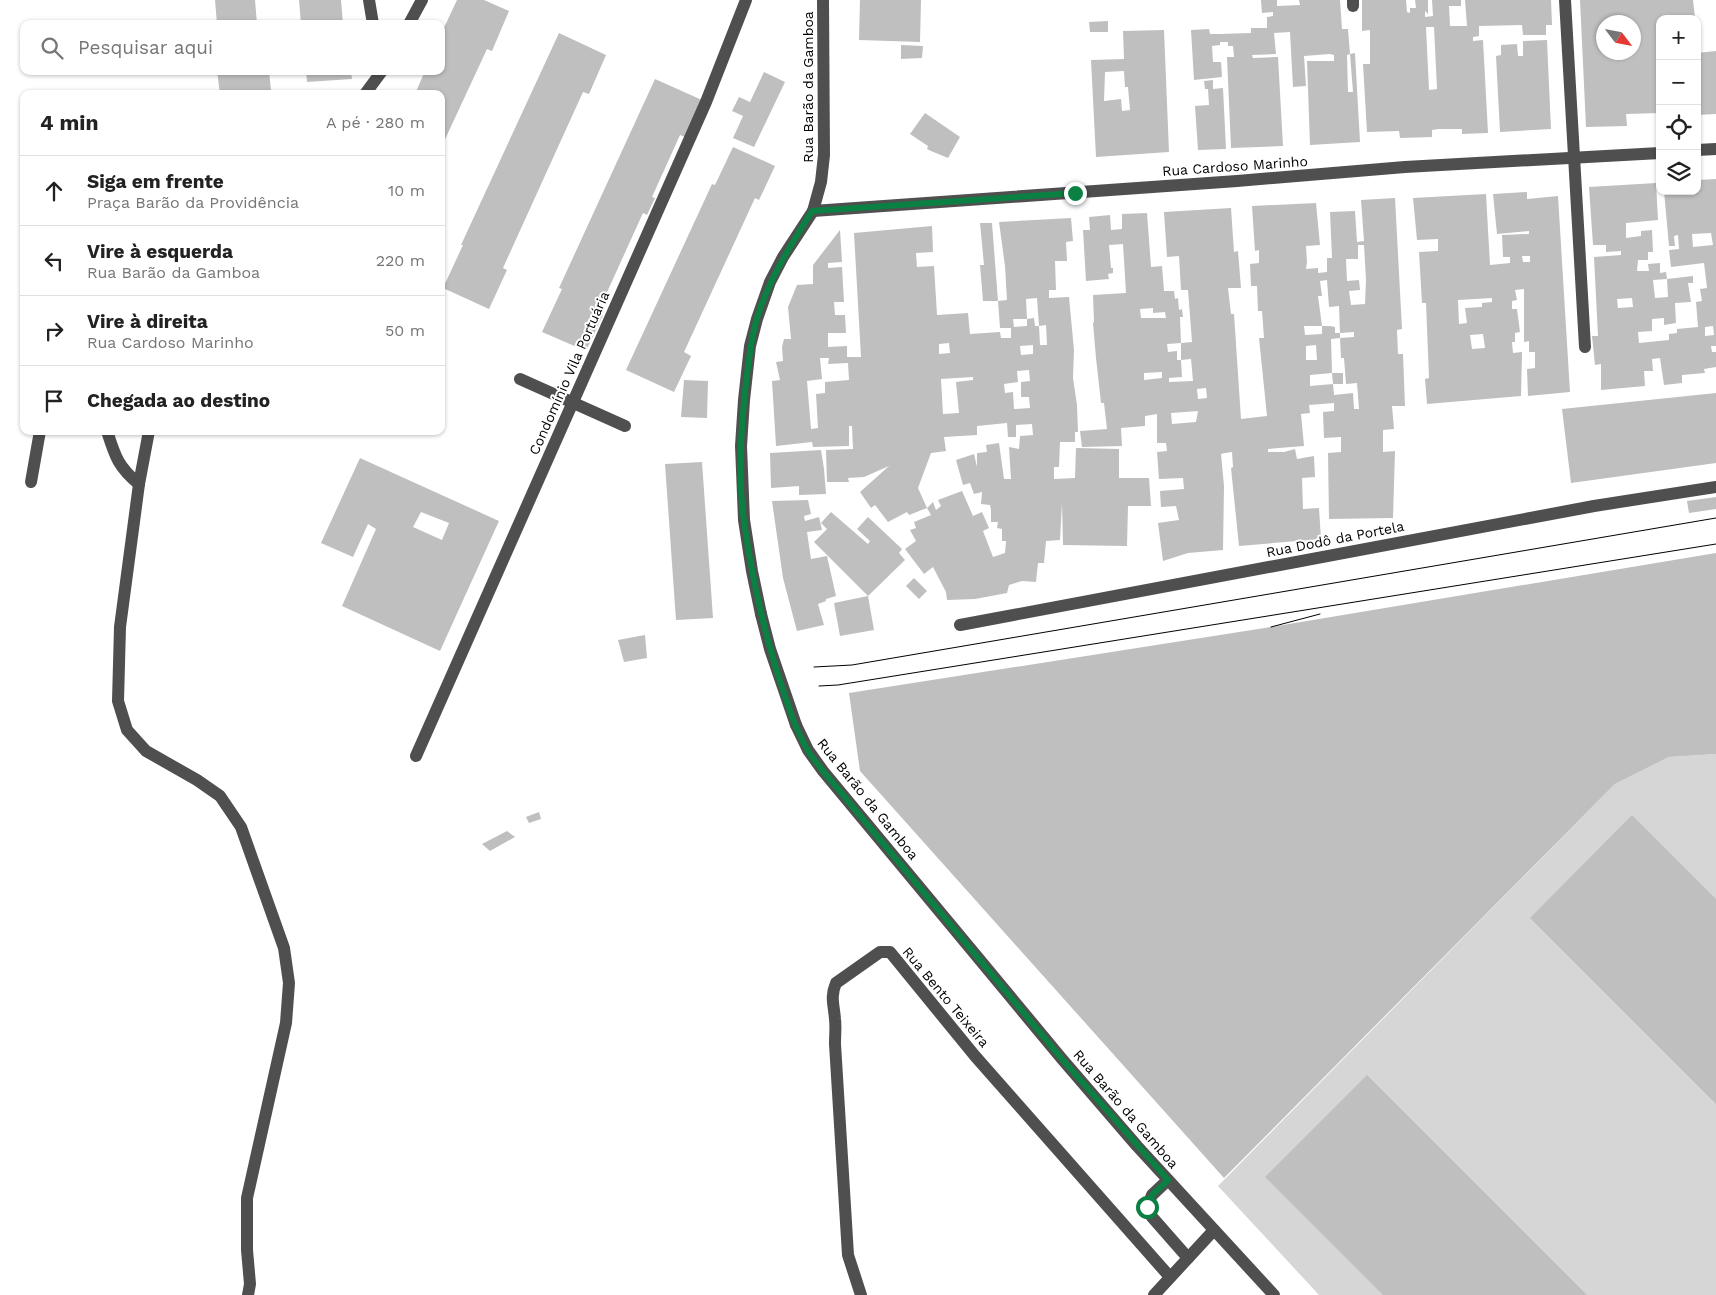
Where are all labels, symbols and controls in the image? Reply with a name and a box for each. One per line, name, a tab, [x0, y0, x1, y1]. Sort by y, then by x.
street label: Rua Barão da Gamboa	[800, 11, 816, 163]
north arrow	[1596, 15, 1641, 60]
map controls	[1656, 15, 1701, 195]
button: +	[1656, 15, 1701, 60]
search box	[20, 20, 445, 75]
icon: search	[38, 34, 66, 62]
text: Pesquisar aqui	[78, 36, 213, 59]
button: −	[1656, 60, 1701, 105]
button: locate	[1656, 105, 1701, 150]
text: 4 min	[40, 110, 98, 135]
text: A pé · 280 m	[326, 113, 425, 132]
button: layers	[1656, 150, 1701, 195]
street label: Rua Cardoso Marinho	[1162, 153, 1308, 179]
text: Siga em frente	[87, 170, 224, 193]
icon: ahead	[40, 177, 68, 205]
text: 10 m	[388, 181, 425, 200]
route end	[1064, 182, 1087, 205]
text: Praça Barão da Providência	[87, 193, 299, 212]
text: Vire à esquerda	[87, 240, 233, 263]
icon: left	[40, 247, 68, 275]
text: 220 m	[376, 251, 425, 270]
text: Rua Barão da Gamboa	[87, 263, 260, 282]
street label: Condomínio Vila Portuária	[526, 289, 612, 457]
text: Vire à direita	[87, 310, 208, 333]
icon: right	[40, 317, 68, 345]
text: 50 m	[385, 321, 425, 340]
text: Rua Cardoso Marinho	[87, 333, 254, 352]
icon: arrive	[40, 387, 68, 415]
text: Chegada ao destino	[87, 389, 270, 412]
street label: Rua Dodô da Portela	[1265, 518, 1405, 560]
street label: Rua Barão da Gamboa	[814, 735, 922, 863]
street label: Rua Bento Teixeira	[899, 944, 993, 1050]
street label: Rua Barão da Gamboa	[1070, 1047, 1182, 1171]
route start	[1136, 1196, 1159, 1219]

